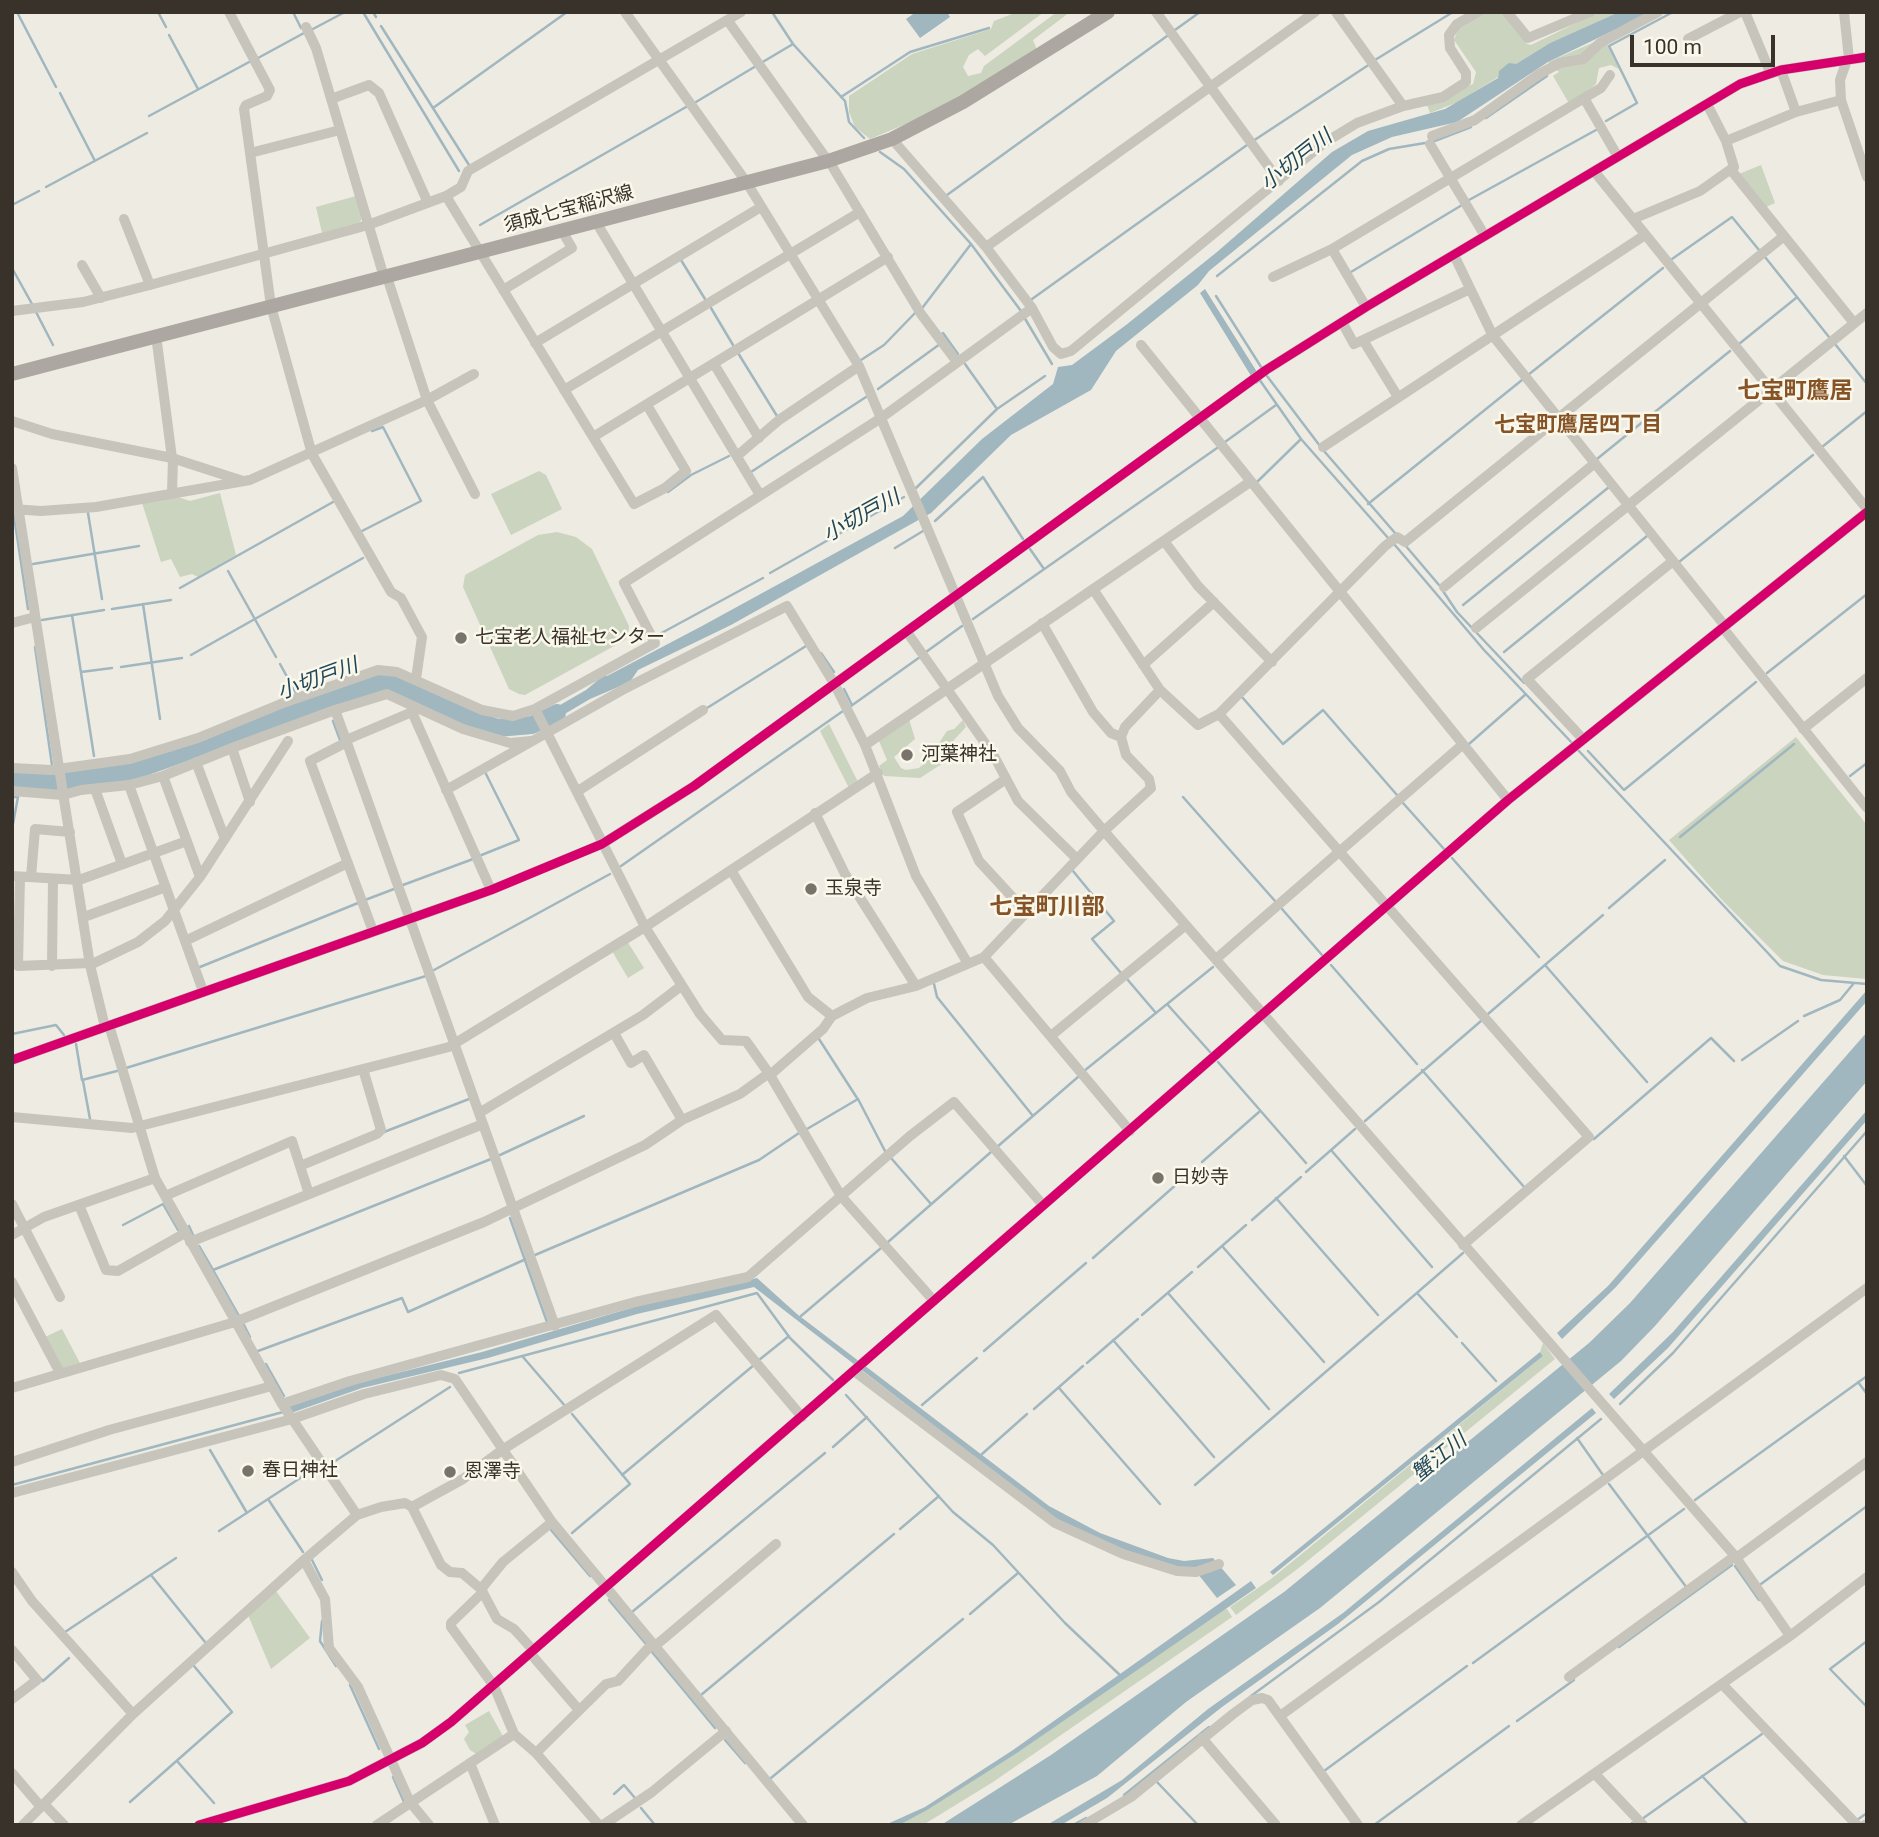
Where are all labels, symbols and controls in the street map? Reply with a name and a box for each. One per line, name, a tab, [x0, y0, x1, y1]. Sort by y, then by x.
scale bar	[1634, 21, 1779, 65]
text: 100 m	[1643, 35, 1702, 59]
water label: 小切戸川	[1256, 125, 1338, 197]
street label: 須成七宝稲沢線	[502, 182, 636, 238]
district label: 七宝町鷹居	[1738, 378, 1852, 406]
district label: 七宝町鷹居四丁目	[1494, 413, 1662, 439]
water label: 小切戸川	[819, 486, 905, 548]
place label: 七宝老人福祉センター	[475, 627, 665, 649]
marker: 七宝老人福祉センター	[453, 630, 469, 646]
water label: 小切戸川	[274, 654, 362, 706]
place label: 河葉神社	[921, 744, 997, 766]
marker: 河葉神社	[899, 747, 915, 763]
place label: 玉泉寺	[825, 878, 882, 900]
marker: 玉泉寺	[803, 881, 819, 897]
district label: 七宝町川部	[990, 894, 1104, 922]
place label: 日妙寺	[1172, 1167, 1229, 1189]
marker: 日妙寺	[1150, 1170, 1166, 1186]
water label: 蟹江川	[1408, 1428, 1472, 1488]
place label: 春日神社	[262, 1460, 338, 1482]
place label: 恩澤寺	[464, 1461, 521, 1483]
marker: 春日神社	[240, 1463, 256, 1479]
marker: 恩澤寺	[442, 1464, 458, 1480]

